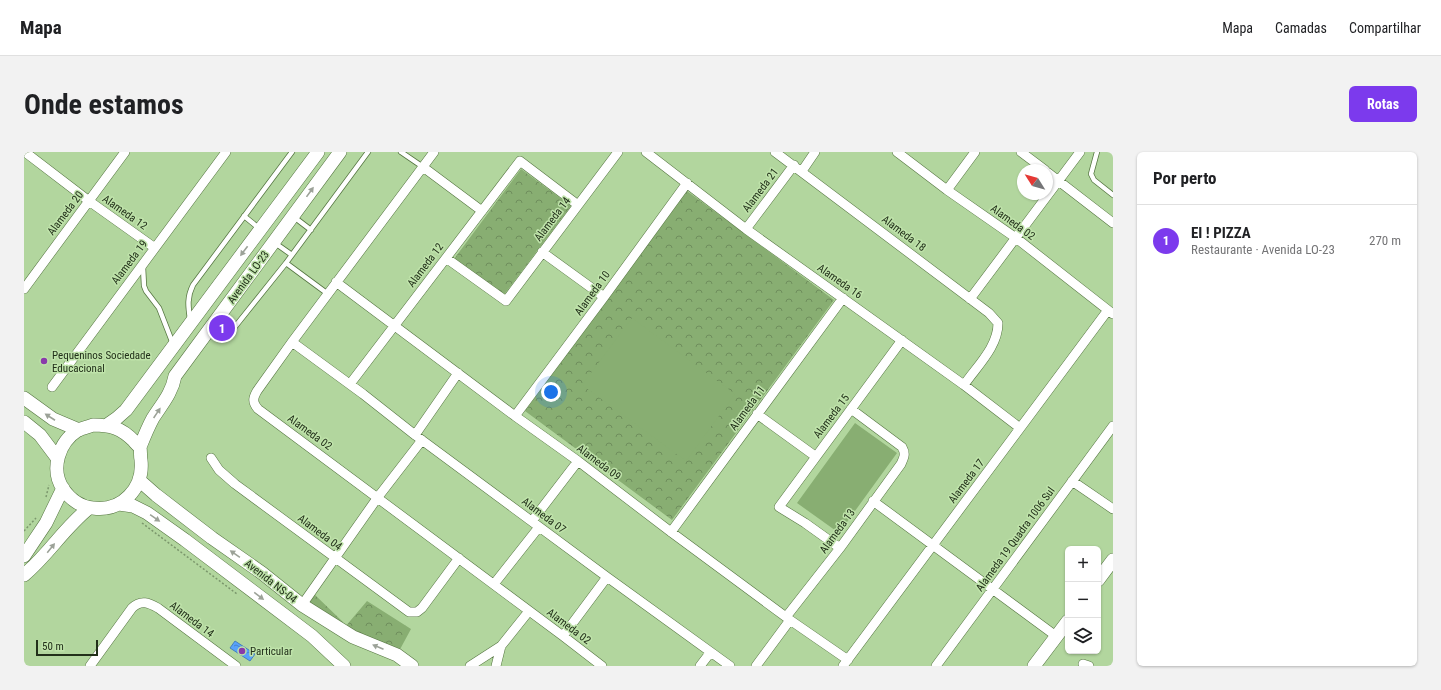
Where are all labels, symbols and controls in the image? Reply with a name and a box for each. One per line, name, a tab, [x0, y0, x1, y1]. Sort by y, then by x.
text: Mapa	[20, 16, 62, 39]
text: Mapa	[1222, 20, 1253, 36]
text: Camadas	[1275, 20, 1327, 36]
text: Compartilhar	[1349, 20, 1421, 36]
button: Rotas	[1349, 86, 1417, 122]
text: Onde estamos	[24, 88, 184, 121]
north arrow	[1017, 164, 1053, 200]
street label: Alameda 21	[740, 166, 781, 215]
text: Por perto	[1153, 168, 1217, 188]
one-way arrow	[306, 187, 314, 197]
street label: Alameda 20	[45, 189, 86, 238]
street label: Alameda 12	[100, 192, 150, 233]
street label: Alameda 14	[532, 194, 573, 244]
street label: Alameda 02	[988, 202, 1037, 243]
street label: Alameda 18	[879, 213, 928, 254]
text: EI ! PIZZA	[1191, 224, 1251, 242]
text: 1	[1163, 233, 1169, 248]
text: 270 m	[1369, 233, 1401, 248]
street label: Alameda 19	[109, 238, 150, 287]
street label: Alameda 12	[405, 241, 446, 290]
text: Restaurante · Avenida LO-23	[1191, 242, 1335, 257]
one-way arrow	[240, 245, 249, 256]
street label: Avenida LO-23	[225, 248, 272, 306]
street label: Alameda 16	[815, 261, 865, 302]
street label: Alameda 10	[572, 269, 613, 318]
pin: 1	[209, 313, 235, 343]
place label: Pequeninos Sociedade Educacional	[52, 349, 151, 375]
marker: Pequeninos Sociedade Educacional	[39, 356, 49, 366]
your location	[541, 382, 561, 402]
street label: Alameda 11	[727, 384, 768, 433]
street label: Alameda 15	[811, 392, 852, 441]
one-way arrow	[153, 408, 161, 418]
street label: Alameda 02	[285, 412, 334, 453]
one-way arrow	[44, 413, 56, 420]
street label: Alameda 09	[574, 442, 623, 483]
street label: Alameda 17	[946, 457, 987, 506]
street label: Alameda 19 Quadra 1006 Sul	[973, 485, 1058, 594]
street label: Alameda 07	[519, 495, 568, 536]
street label: Alameda 13	[817, 507, 858, 556]
street label: Alameda 04	[295, 512, 345, 553]
one-way arrow	[149, 514, 160, 522]
one-way arrow	[47, 542, 56, 553]
map controls	[1065, 546, 1101, 654]
button: +	[1065, 546, 1101, 582]
one-way arrow	[229, 550, 240, 558]
street label: Avenida NS-04	[242, 557, 300, 606]
button: −	[1065, 582, 1101, 618]
one-way arrow	[253, 592, 264, 601]
street label: Alameda 14	[167, 599, 217, 640]
street label: Alameda 02	[544, 606, 593, 647]
button: layers	[1065, 618, 1101, 654]
scale bar	[36, 638, 98, 657]
text: 50 m	[42, 640, 64, 653]
one-way arrow	[373, 644, 384, 650]
place label: Particular	[250, 645, 293, 658]
marker: Particular	[237, 646, 247, 656]

